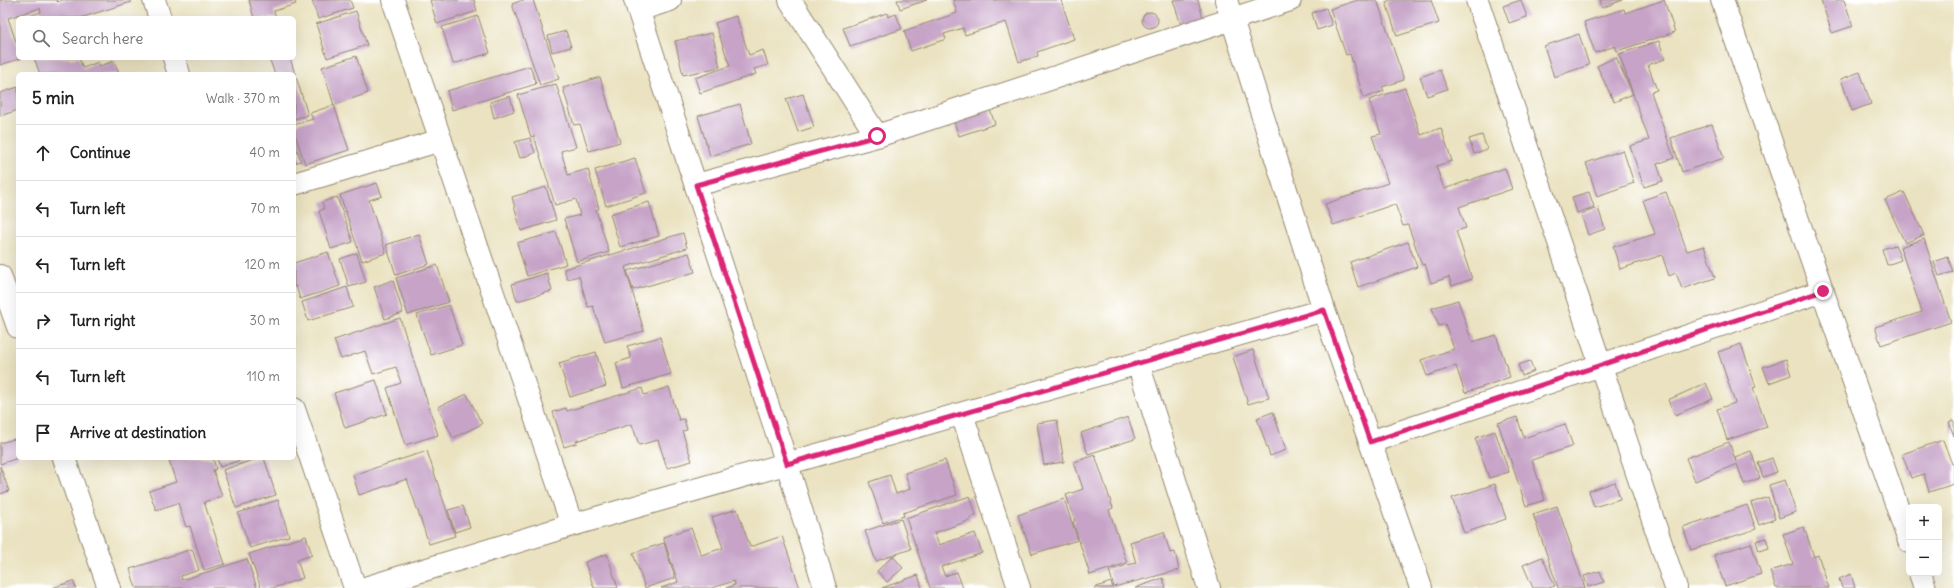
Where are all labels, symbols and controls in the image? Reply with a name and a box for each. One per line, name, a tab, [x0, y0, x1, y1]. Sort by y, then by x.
search box	[16, 16, 296, 60]
icon: search	[30, 27, 52, 49]
text: Search here	[62, 29, 143, 48]
text: 5 min	[32, 87, 74, 109]
text: Walk · 370 m	[206, 90, 280, 107]
route start	[868, 127, 886, 145]
icon: ahead	[32, 142, 54, 164]
text: Continue	[70, 143, 131, 162]
text: 40 m	[249, 144, 280, 161]
icon: left	[32, 198, 54, 220]
text: Turn left	[70, 199, 125, 218]
text: 70 m	[251, 200, 280, 217]
icon: left	[32, 254, 54, 276]
text: Turn left	[70, 255, 125, 274]
text: 120 m	[245, 256, 280, 273]
route end	[1814, 282, 1832, 300]
icon: right	[32, 310, 54, 332]
text: Turn right	[70, 311, 135, 330]
text: 30 m	[250, 312, 280, 329]
icon: left	[32, 366, 54, 388]
text: Turn left	[70, 367, 125, 386]
text: 110 m	[247, 368, 280, 385]
icon: arrive	[32, 422, 54, 444]
text: Arrive at destination	[70, 423, 206, 442]
map controls	[1906, 504, 1942, 576]
button: +	[1906, 504, 1942, 540]
button: −	[1906, 540, 1942, 576]

